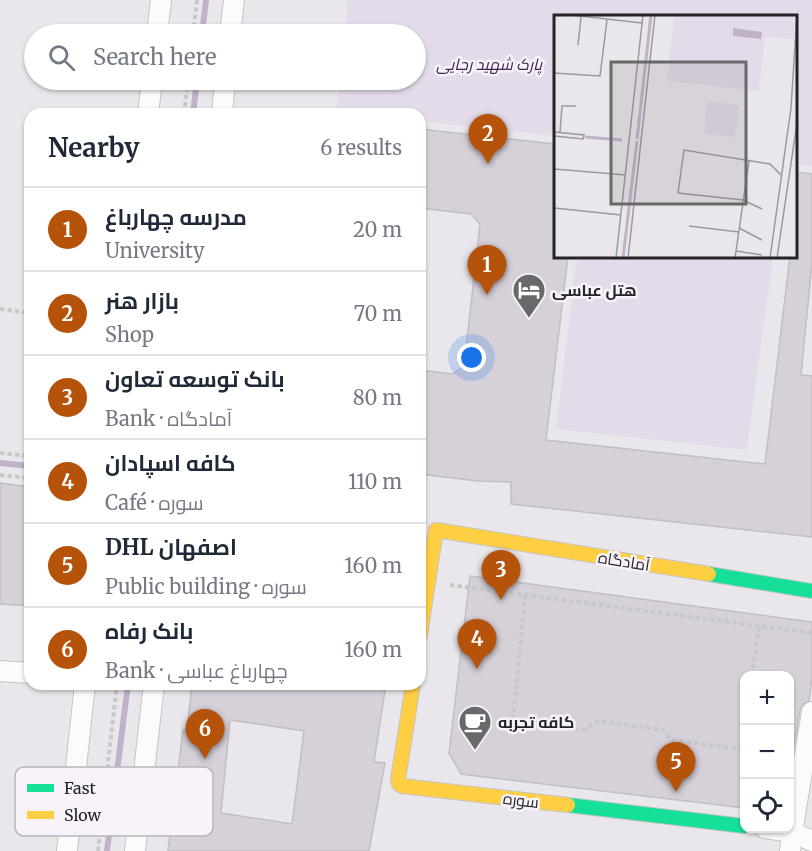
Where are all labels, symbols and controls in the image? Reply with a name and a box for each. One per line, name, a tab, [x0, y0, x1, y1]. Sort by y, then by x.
inset map	[554, 15, 797, 258]
search box	[24, 24, 426, 90]
icon: search	[45, 41, 78, 74]
text: Search here	[93, 43, 216, 71]
park label: پارک شهید رجایی	[436, 54, 543, 75]
pin: 2	[468, 114, 508, 164]
text: Nearby	[48, 131, 140, 164]
text: 6 results	[320, 135, 402, 160]
text: مدرسه چهارباغ	[105, 203, 247, 231]
text: 1	[63, 217, 72, 242]
text: 20 m	[353, 217, 402, 242]
text: University	[105, 238, 205, 263]
pin: 1	[468, 246, 506, 295]
hotel icon: هتل عباسی	[511, 272, 547, 319]
place label: هتل عباسی	[552, 280, 637, 300]
text: بازار هنر	[105, 287, 179, 315]
text: 2	[62, 301, 73, 326]
text: 70 m	[354, 301, 402, 326]
text: Shop	[105, 322, 154, 347]
your location	[457, 343, 486, 372]
text: بانک توسعه تعاون	[105, 365, 285, 393]
text: 3	[62, 385, 73, 410]
text: 80 m	[353, 385, 402, 410]
text: Bank · آمادگاه	[105, 406, 232, 431]
text: کافه اسپادان	[105, 449, 236, 477]
text: 4	[61, 469, 74, 494]
text: 110 m	[348, 469, 402, 494]
text: Café · سوره	[105, 490, 204, 515]
text: DHL اصفهان	[105, 533, 237, 561]
street label: آمادگاه	[597, 547, 652, 575]
pin: 3	[482, 550, 520, 600]
text: 5	[62, 553, 73, 578]
text: 160 m	[344, 553, 402, 578]
text: Public building · سوره	[105, 574, 307, 599]
text: بانک رفاه	[105, 617, 193, 645]
pin: 4	[458, 620, 496, 669]
text: 6	[61, 637, 74, 662]
text: 160 m	[344, 637, 402, 662]
text: Bank · چهارباغ عباسی	[105, 658, 288, 683]
map controls	[740, 671, 794, 833]
button: +	[740, 671, 794, 725]
cafe icon: کافه تجربه	[457, 704, 493, 751]
pin: 6	[186, 710, 224, 759]
place label: کافه تجربه	[498, 712, 574, 732]
button: −	[740, 725, 794, 779]
pin: 5	[656, 742, 696, 792]
legend	[15, 767, 213, 836]
text: Fast	[64, 778, 97, 798]
button: locate	[740, 779, 794, 833]
street label: سوره	[502, 788, 540, 812]
text: Slow	[64, 805, 102, 825]

